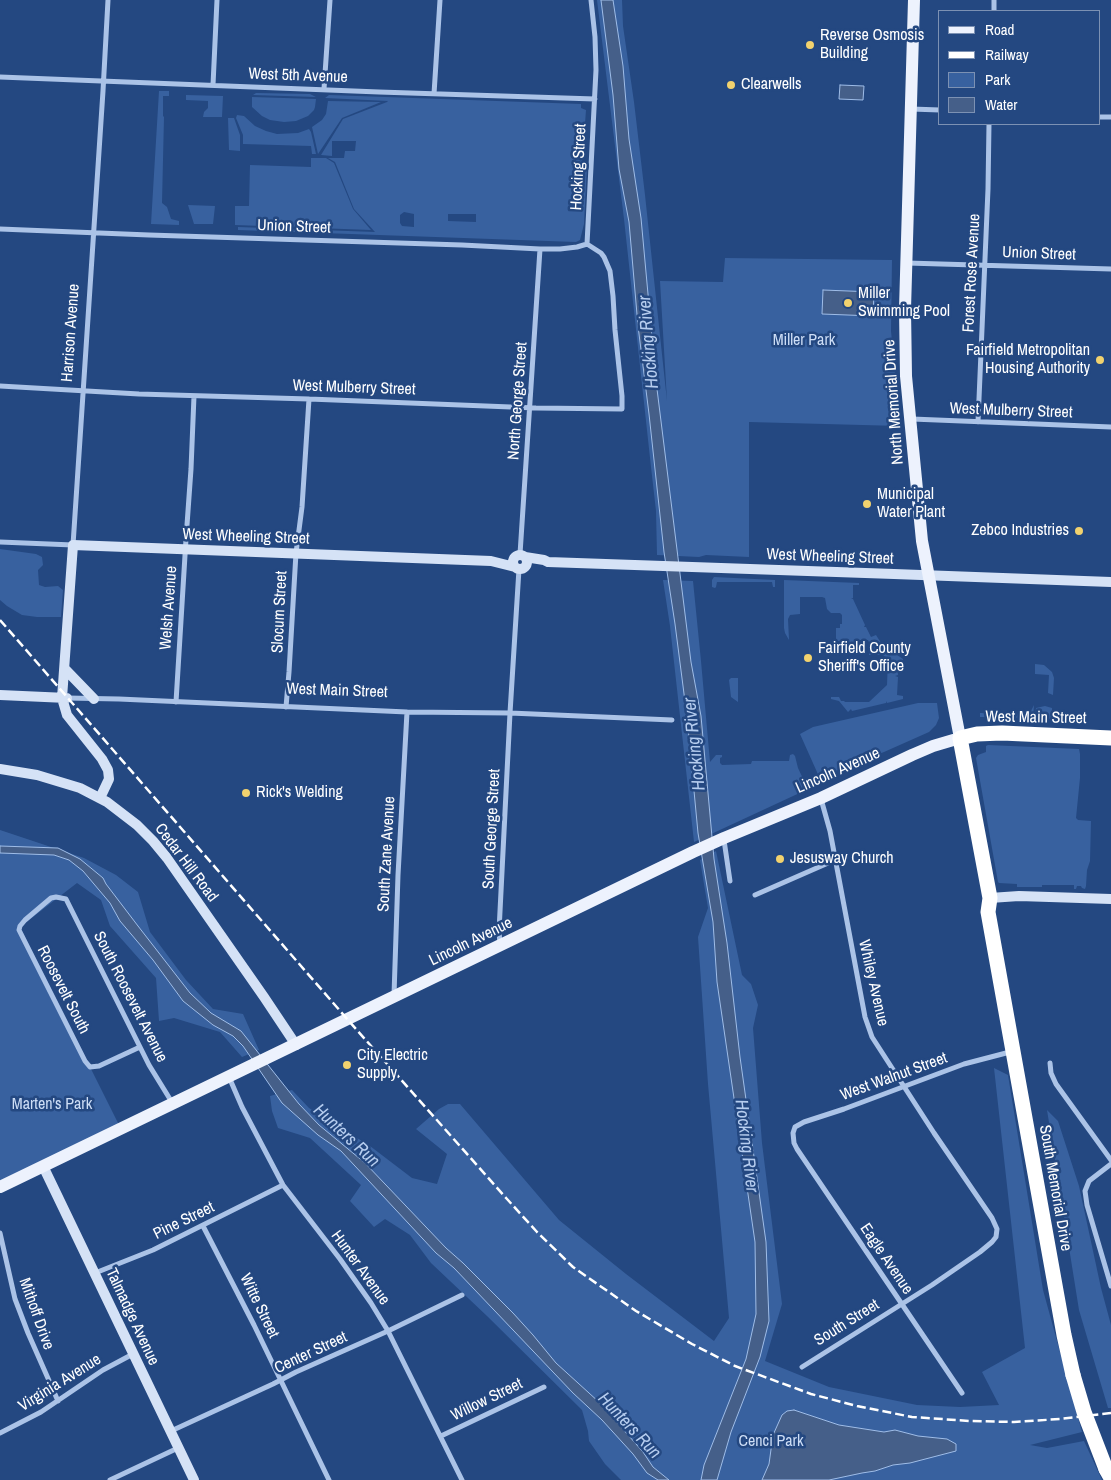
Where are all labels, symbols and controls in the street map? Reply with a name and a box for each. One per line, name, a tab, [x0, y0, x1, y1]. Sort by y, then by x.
legend	[938, 10, 1101, 125]
text: Road	[985, 19, 1014, 40]
place label: Reverse Osmosis Building	[820, 26, 924, 64]
marker: Reverse Osmosis Building	[804, 39, 816, 51]
text: Railway	[985, 44, 1029, 65]
street label: West 5th Avenue	[248, 65, 348, 87]
text: Park	[985, 69, 1010, 90]
place label: Clearwells	[741, 75, 801, 95]
marker: Clearwells	[725, 79, 737, 91]
text: Water	[985, 94, 1017, 115]
street label: Hocking Street	[567, 123, 591, 211]
street label: Forest Rose Avenue	[959, 213, 985, 333]
street label: Union Street	[257, 216, 331, 238]
street label: Union Street	[1002, 243, 1076, 265]
street label: Harrison Avenue	[58, 283, 84, 383]
place label: Miller Swimming Pool	[858, 284, 950, 322]
water label: Hocking River	[634, 294, 664, 390]
marker: Miller Swimming Pool	[842, 297, 854, 309]
park label: Miller Park	[773, 331, 835, 351]
street label: North Memorial Drive	[880, 339, 908, 465]
street label: North George Street	[504, 341, 532, 461]
place label: Fairfield Metropolitan Housing Authority	[966, 341, 1090, 379]
marker: Fairfield Metropolitan Housing Authority	[1094, 354, 1106, 366]
street label: West Mulberry Street	[292, 376, 416, 400]
street label: West Mulberry Street	[949, 399, 1073, 423]
place label: Municipal Water Plant	[877, 485, 945, 523]
marker: Municipal Water Plant	[861, 498, 873, 510]
place label: Zebco Industries	[971, 521, 1069, 541]
street label: West Wheeling Street	[182, 525, 310, 549]
marker: Zebco Industries	[1073, 525, 1085, 537]
street label: West Wheeling Street	[766, 545, 894, 569]
street label: Welsh Avenue	[156, 565, 182, 651]
street label: Slocum Street	[268, 570, 292, 654]
place label: Fairfield County Sheriff's Office	[818, 639, 911, 677]
marker: Fairfield County Sheriff's Office	[802, 652, 814, 664]
street label: West Main Street	[286, 680, 388, 702]
water label: Hocking River	[679, 696, 711, 792]
street label: West Main Street	[985, 708, 1087, 728]
street label: Lincoln Avenue	[793, 744, 883, 798]
street label: South George Street	[479, 768, 505, 890]
place label: Rick's Welding	[256, 783, 343, 803]
marker: Rick's Welding	[240, 787, 252, 799]
street label: South Zane Avenue	[374, 796, 400, 912]
street label: Cedar Hill Road	[150, 820, 222, 906]
place label: Jesusway Church	[790, 849, 894, 869]
marker: Jesusway Church	[774, 853, 786, 865]
street label: Lincoln Avenue	[426, 914, 516, 970]
street label: South Roosevelt Avenue	[89, 928, 171, 1066]
street label: Whiley Avenue	[854, 938, 892, 1028]
street label: Roosevelt South	[33, 943, 93, 1037]
place label: City Electric Supply	[357, 1046, 428, 1084]
street label: West Walnut Street	[838, 1049, 950, 1105]
marker: City Electric Supply	[341, 1059, 353, 1071]
park label: Marten's Park	[12, 1095, 92, 1115]
water label: Hocking River	[730, 1098, 762, 1194]
water label: Hunters Run	[308, 1100, 384, 1172]
street label: South Memorial Drive	[1034, 1124, 1076, 1252]
street label: Pine Street	[150, 1198, 218, 1244]
street label: Eagle Avenue	[855, 1220, 917, 1298]
street label: Hunter Avenue	[327, 1227, 393, 1309]
street label: Talmadge Avenue	[101, 1265, 163, 1369]
street label: Witte Street	[235, 1271, 283, 1341]
street label: Mithoff Drive	[14, 1276, 58, 1352]
street label: South Street	[811, 1296, 883, 1350]
street label: Center Street	[272, 1328, 350, 1378]
street label: Virginia Avenue	[15, 1350, 105, 1416]
street label: Willow Street	[448, 1374, 526, 1426]
water label: Hunters Run	[593, 1388, 665, 1464]
park label: Cenci Park	[739, 1432, 803, 1452]

